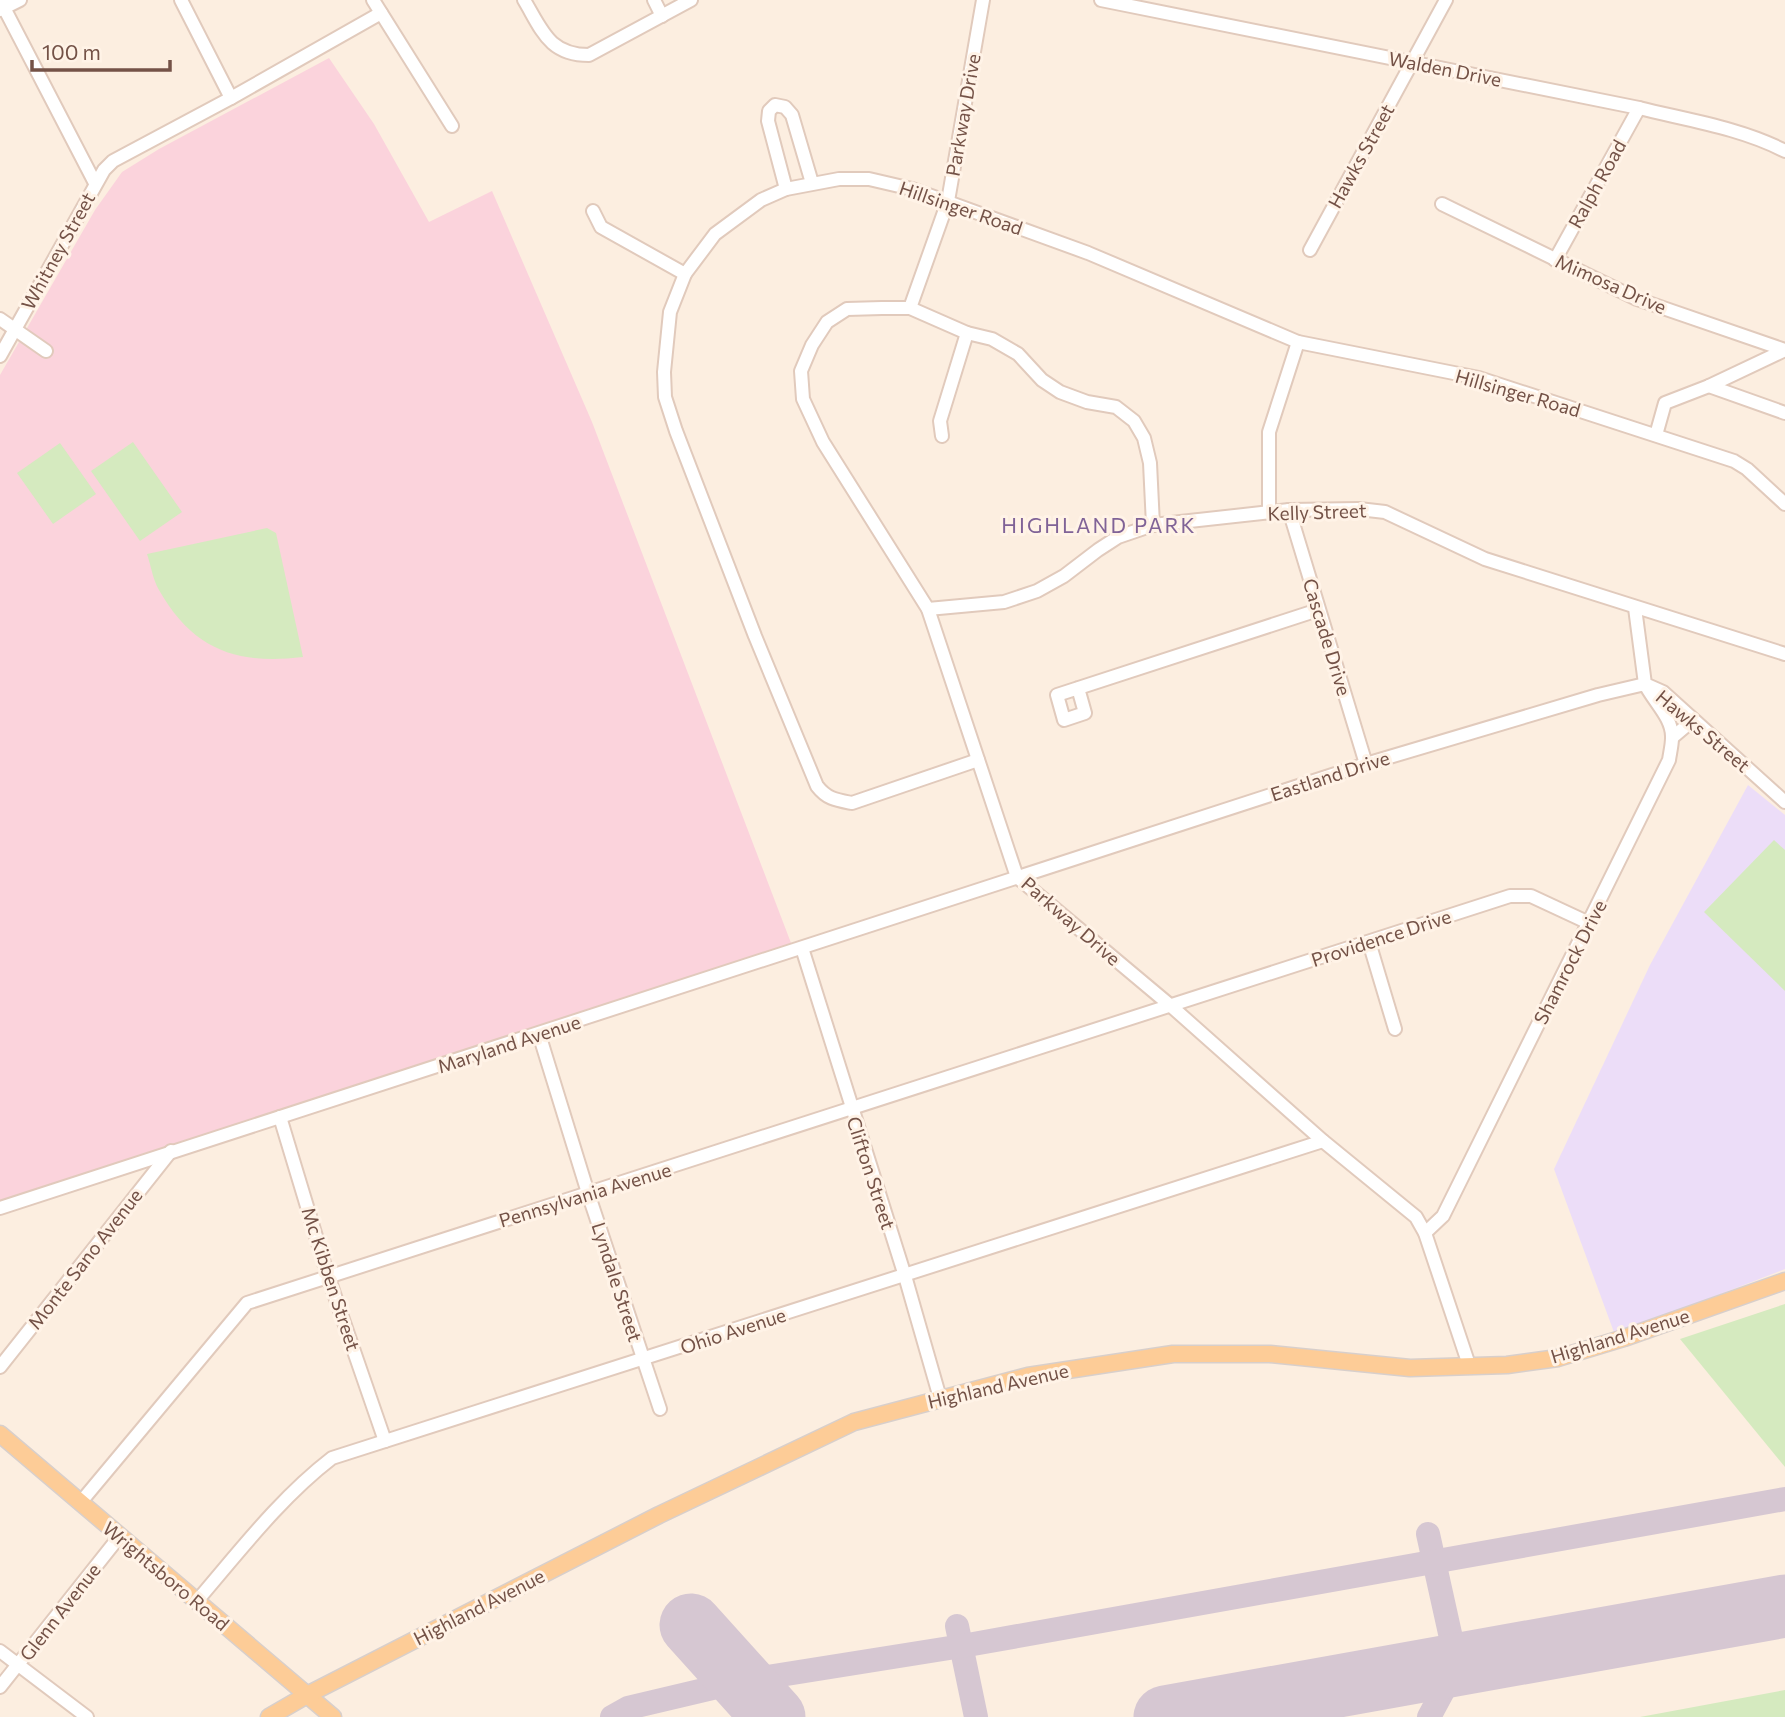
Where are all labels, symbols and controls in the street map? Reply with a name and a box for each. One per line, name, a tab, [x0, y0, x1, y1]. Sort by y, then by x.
scale bar	[32, 28, 170, 72]
text: 100 m	[42, 39, 101, 64]
street label: Walden Drive	[1387, 46, 1504, 91]
street label: Parkway Drive	[940, 52, 985, 178]
street label: Hawks Street	[1323, 100, 1399, 212]
street label: Ralph Road	[1563, 136, 1630, 232]
street label: Hillsinger Road	[896, 176, 1026, 239]
street label: Whitney Street	[16, 188, 99, 314]
street label: Mimosa Drive	[1552, 249, 1670, 318]
street label: Hillsinger Road	[1453, 364, 1583, 421]
street label: Kelly Street	[1267, 498, 1367, 525]
district label: HIGHLAND PARK	[1001, 512, 1197, 537]
street label: Cascade Drive	[1299, 575, 1356, 698]
street label: Hawks Street	[1652, 685, 1755, 777]
street label: Eastland Drive	[1267, 745, 1392, 806]
street label: Parkway Drive	[1017, 871, 1126, 970]
street label: Shamrock Drive	[1528, 896, 1611, 1028]
street label: Providence Drive	[1308, 904, 1454, 971]
street label: Maryland Avenue	[434, 1010, 583, 1077]
street label: Clifton Street	[842, 1113, 901, 1232]
street label: Pennsylvania Avenue	[496, 1157, 674, 1232]
street label: Monte Sano Avenue	[23, 1184, 147, 1334]
street label: Mc Kibben Street	[297, 1204, 366, 1354]
street label: Lyndale Street	[587, 1219, 648, 1345]
street label: Ohio Avenue	[677, 1303, 789, 1358]
street label: Highland Avenue	[1548, 1303, 1692, 1368]
street label: Highland Avenue	[925, 1358, 1071, 1413]
street label: Wrightsboro Road	[99, 1516, 234, 1635]
street label: Glenn Avenue	[14, 1558, 105, 1665]
street label: Highland Avenue	[409, 1564, 548, 1649]

